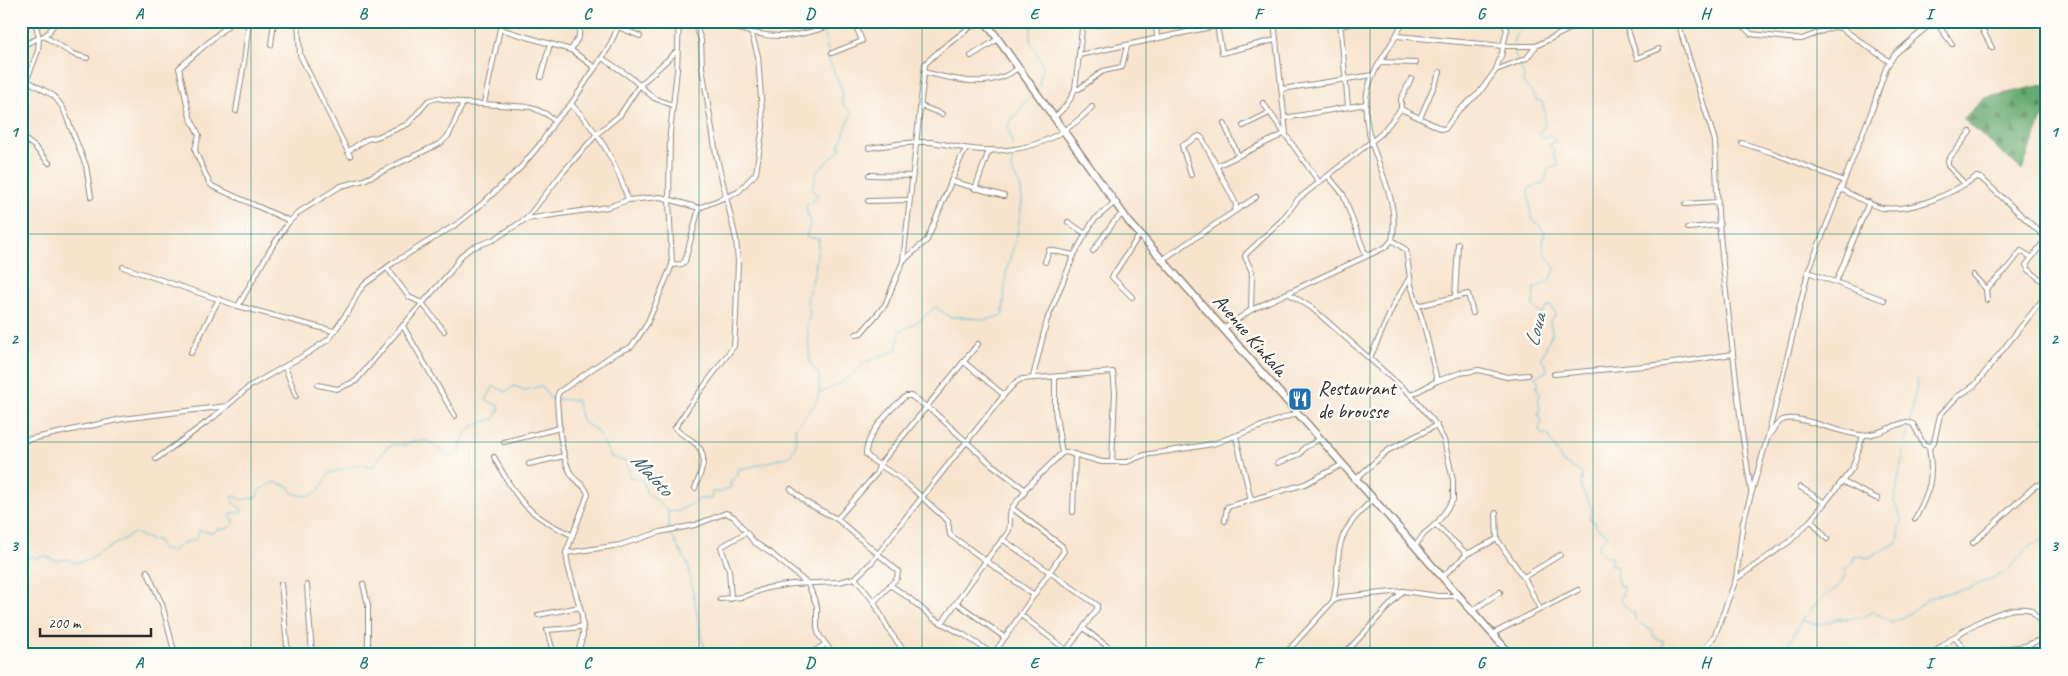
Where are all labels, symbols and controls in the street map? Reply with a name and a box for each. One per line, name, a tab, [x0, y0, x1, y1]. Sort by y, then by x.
text: A	[135, 4, 145, 24]
text: B	[359, 4, 369, 24]
text: C	[583, 4, 593, 24]
text: D	[805, 4, 816, 24]
text: E	[1030, 4, 1041, 24]
text: F	[1254, 4, 1265, 24]
text: G	[1477, 4, 1487, 24]
text: H	[1700, 4, 1712, 24]
text: I	[1926, 4, 1936, 24]
text: 1	[10, 122, 19, 142]
text: 1	[2050, 122, 2059, 142]
street label: Avenue Kinkala	[1208, 289, 1294, 383]
water label: Loua	[1518, 309, 1552, 349]
text: 2	[10, 329, 19, 349]
text: 2	[2050, 329, 2059, 349]
place label: Restaurant de brousse	[1318, 376, 1398, 424]
restaurant icon: Restaurant de brousse	[1287, 386, 1313, 412]
water label: Maloto	[626, 447, 680, 503]
text: 3	[10, 536, 19, 556]
text: 3	[2050, 536, 2059, 556]
scale bar	[40, 606, 151, 638]
text: 200 m	[48, 614, 82, 633]
text: A	[135, 653, 145, 673]
text: B	[359, 653, 369, 673]
text: C	[583, 653, 593, 673]
text: D	[805, 653, 816, 673]
text: E	[1030, 653, 1041, 673]
text: F	[1254, 653, 1265, 673]
text: G	[1477, 653, 1487, 673]
text: H	[1700, 653, 1712, 673]
text: I	[1926, 653, 1936, 673]

